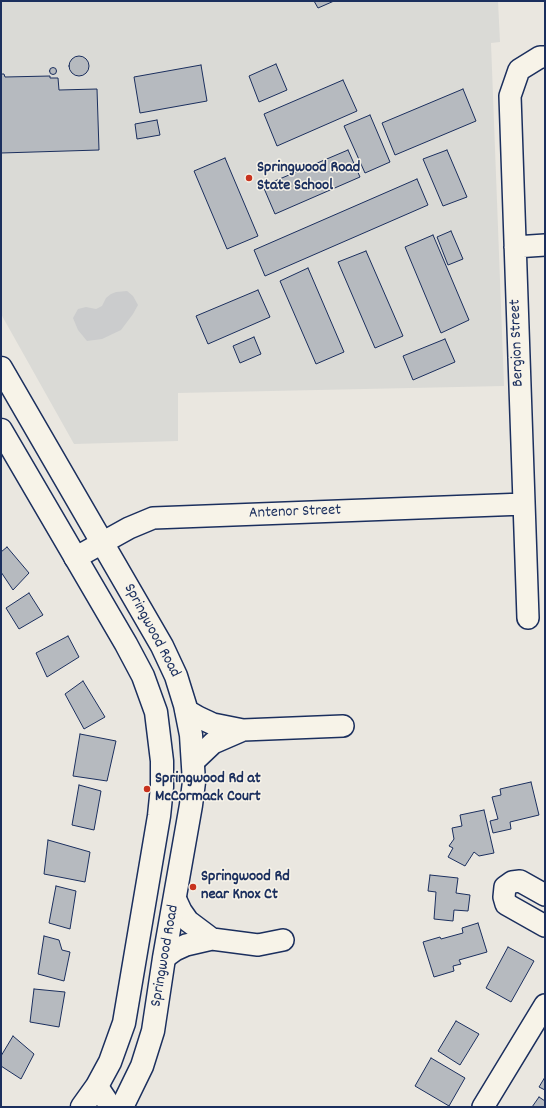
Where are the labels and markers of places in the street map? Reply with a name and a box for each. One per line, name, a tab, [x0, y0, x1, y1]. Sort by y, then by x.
place label: Springwood Road State School	[257, 159, 360, 197]
marker: Springwood Road State School	[244, 173, 254, 183]
place label: Springwood Rd at McCormack Court	[155, 770, 261, 808]
marker: Springwood Rd at McCormack Court	[142, 784, 152, 794]
place label: Springwood Rd near Knox Ct	[201, 868, 290, 906]
marker: Springwood Rd near Knox Ct	[188, 882, 198, 892]

